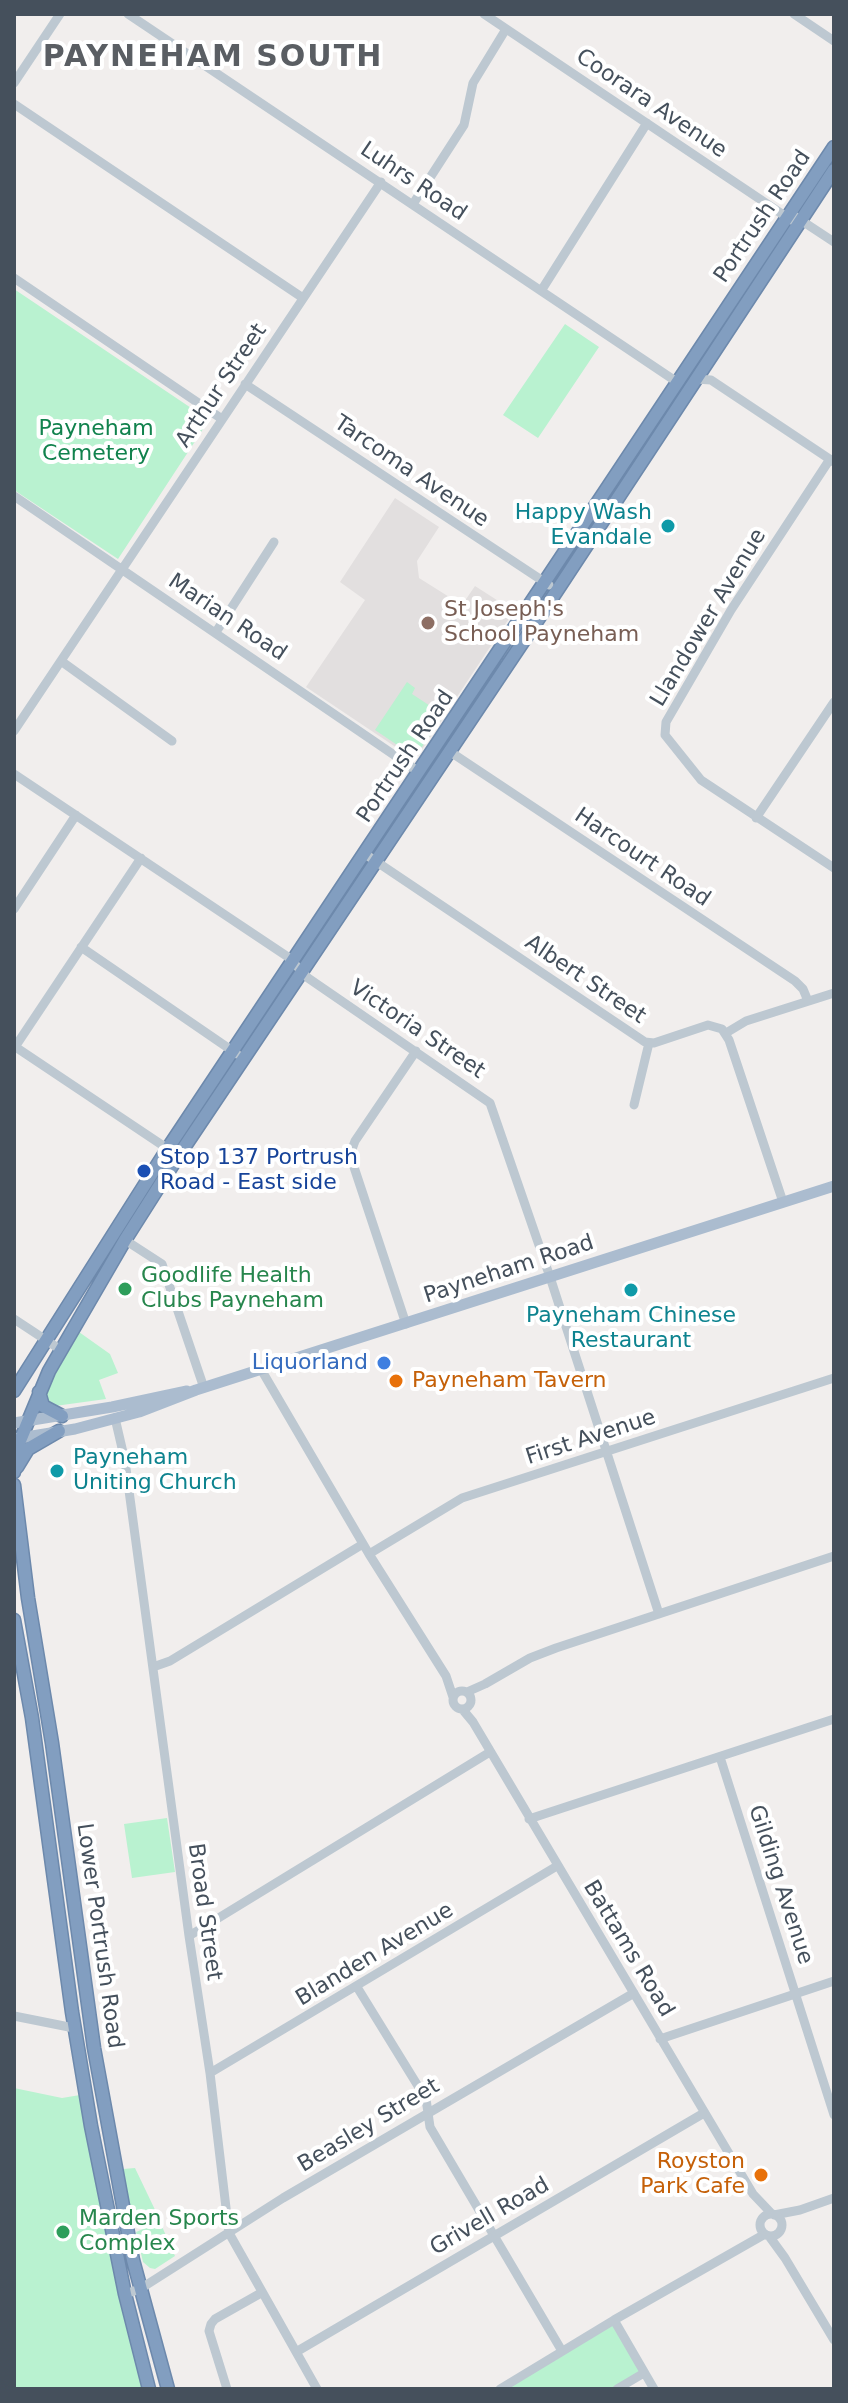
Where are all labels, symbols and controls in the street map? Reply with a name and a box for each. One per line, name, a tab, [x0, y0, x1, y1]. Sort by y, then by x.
district label: PAYNEHAM SOUTH	[43, 40, 383, 76]
street label: Coorara Avenue	[571, 44, 731, 164]
street label: Luhrs Road	[355, 137, 471, 227]
street label: Portrush Road	[709, 146, 817, 288]
street label: Arthur Street	[171, 319, 273, 453]
street label: Tarcoma Avenue	[329, 410, 493, 534]
park label: Payneham Cemetery	[38, 416, 154, 468]
place label: Happy Wash Evandale	[515, 500, 652, 552]
marker: Happy Wash Evandale	[659, 517, 677, 535]
street label: Llandower Avenue	[646, 524, 772, 712]
street label: Marian Road	[163, 569, 291, 667]
place label: St Joseph's School Payneham	[444, 597, 639, 648]
marker: St Joseph's School Payneham	[419, 614, 437, 632]
street label: Portrush Road	[352, 686, 460, 828]
street label: Harcourt Road	[569, 803, 715, 913]
street label: Albert Street	[520, 930, 650, 1030]
street label: Victoria Street	[344, 975, 490, 1085]
place label: Stop 137 Portrush Road - East side	[160, 1145, 358, 1196]
marker: Stop 137 Portrush Road - East side	[135, 1162, 153, 1180]
street label: Payneham Road	[421, 1230, 597, 1310]
place label: Goodlife Health Clubs Payneham	[141, 1263, 324, 1314]
marker: Goodlife Health Clubs Payneham	[116, 1280, 134, 1298]
marker: Payneham Chinese Restaurant	[622, 1281, 640, 1299]
place label: Payneham Chinese Restaurant	[526, 1303, 736, 1354]
place label: Liquorland	[252, 1350, 368, 1376]
marker: Liquorland	[375, 1354, 393, 1372]
place label: Payneham Tavern	[412, 1368, 607, 1394]
marker: Payneham Tavern	[387, 1372, 405, 1390]
street label: First Avenue	[523, 1405, 659, 1471]
place label: Payneham Uniting Church	[73, 1445, 237, 1496]
marker: Payneham Uniting Church	[48, 1462, 66, 1480]
street label: Gilding Avenue	[742, 1802, 818, 1968]
street label: Lower Portrush Road	[70, 1822, 128, 2050]
street label: Broad Street	[181, 1842, 227, 1982]
street label: Battams Road	[577, 1876, 679, 2022]
street label: Blanden Avenue	[292, 1898, 458, 2012]
street label: Beasley Street	[294, 2073, 444, 2179]
place label: Royston Park Cafe	[640, 2149, 745, 2200]
marker: Royston Park Cafe	[752, 2166, 770, 2184]
street label: Grivell Road	[426, 2172, 554, 2262]
place label: Marden Sports Complex	[79, 2206, 239, 2258]
marker: Marden Sports Complex	[54, 2223, 72, 2241]

